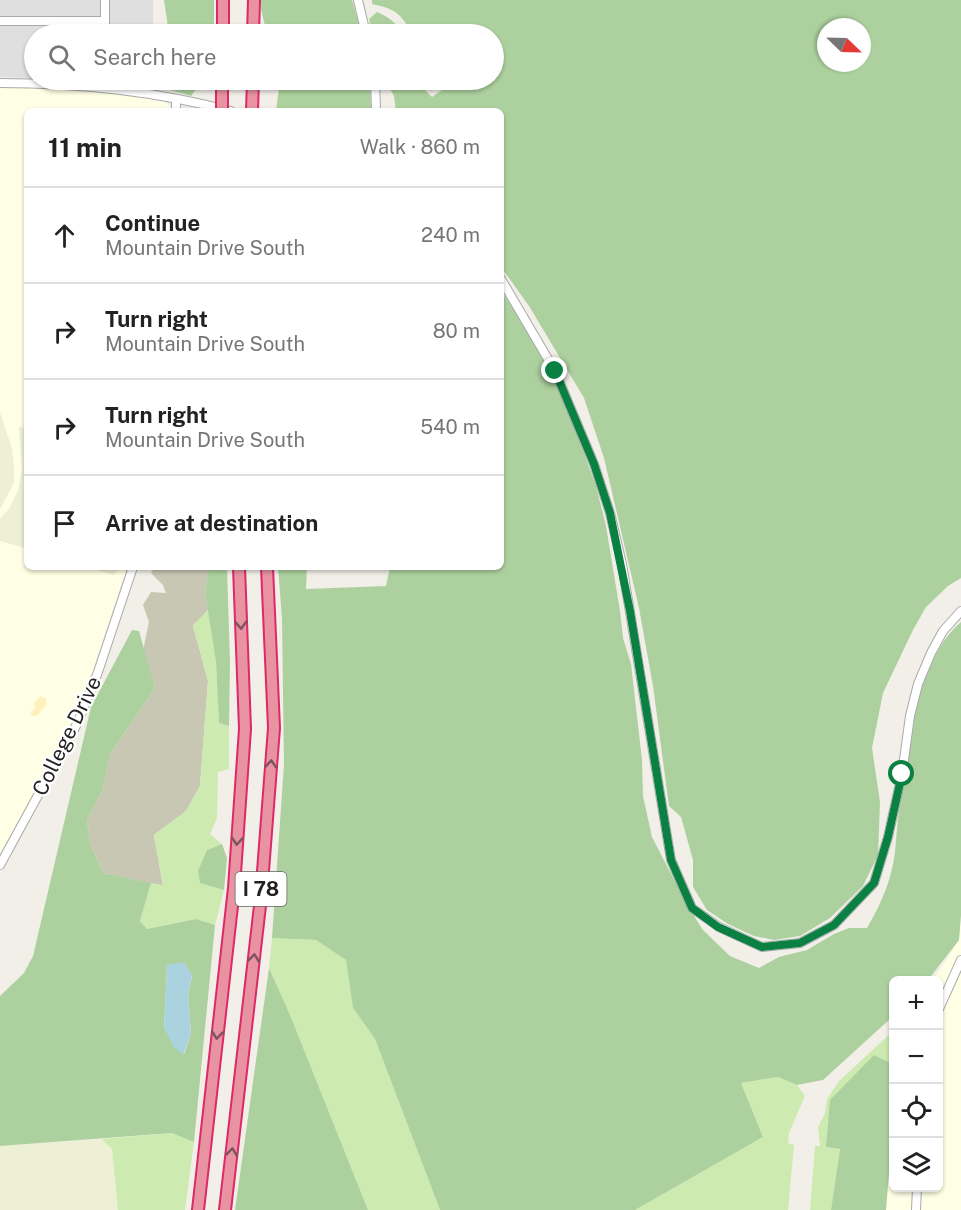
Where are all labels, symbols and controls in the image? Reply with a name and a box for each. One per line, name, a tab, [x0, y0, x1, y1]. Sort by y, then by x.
north arrow	[817, 18, 871, 72]
search box	[24, 24, 504, 90]
icon: search	[45, 41, 78, 74]
text: Search here	[93, 44, 217, 70]
text: 11 min	[48, 132, 122, 163]
text: Walk · 860 m	[360, 135, 480, 159]
text: Continue	[105, 210, 200, 236]
icon: ahead	[48, 219, 81, 252]
text: 240 m	[421, 223, 480, 247]
text: Mountain Drive South	[105, 236, 305, 260]
text: Turn right	[105, 306, 208, 332]
icon: right	[48, 315, 81, 348]
text: 80 m	[433, 319, 480, 343]
text: Mountain Drive South	[105, 332, 305, 356]
route end	[541, 357, 567, 383]
text: Turn right	[105, 402, 208, 428]
icon: right	[48, 411, 81, 444]
text: 540 m	[420, 415, 480, 439]
text: Mountain Drive South	[105, 428, 305, 452]
icon: arrive	[48, 507, 81, 540]
text: Arrive at destination	[105, 510, 318, 536]
one-way arrow	[235, 621, 247, 630]
street label: College Drive	[27, 672, 106, 800]
one-way arrow	[264, 759, 277, 768]
route start	[888, 760, 914, 786]
one-way arrow	[231, 837, 244, 846]
road number: I 78	[236, 872, 286, 906]
one-way arrow	[247, 954, 260, 963]
map controls	[889, 976, 943, 1192]
button: +	[889, 976, 943, 1030]
one-way arrow	[211, 1030, 224, 1040]
button: −	[889, 1030, 943, 1084]
button: locate	[889, 1084, 943, 1138]
button: layers	[889, 1138, 943, 1192]
one-way arrow	[225, 1147, 238, 1156]

